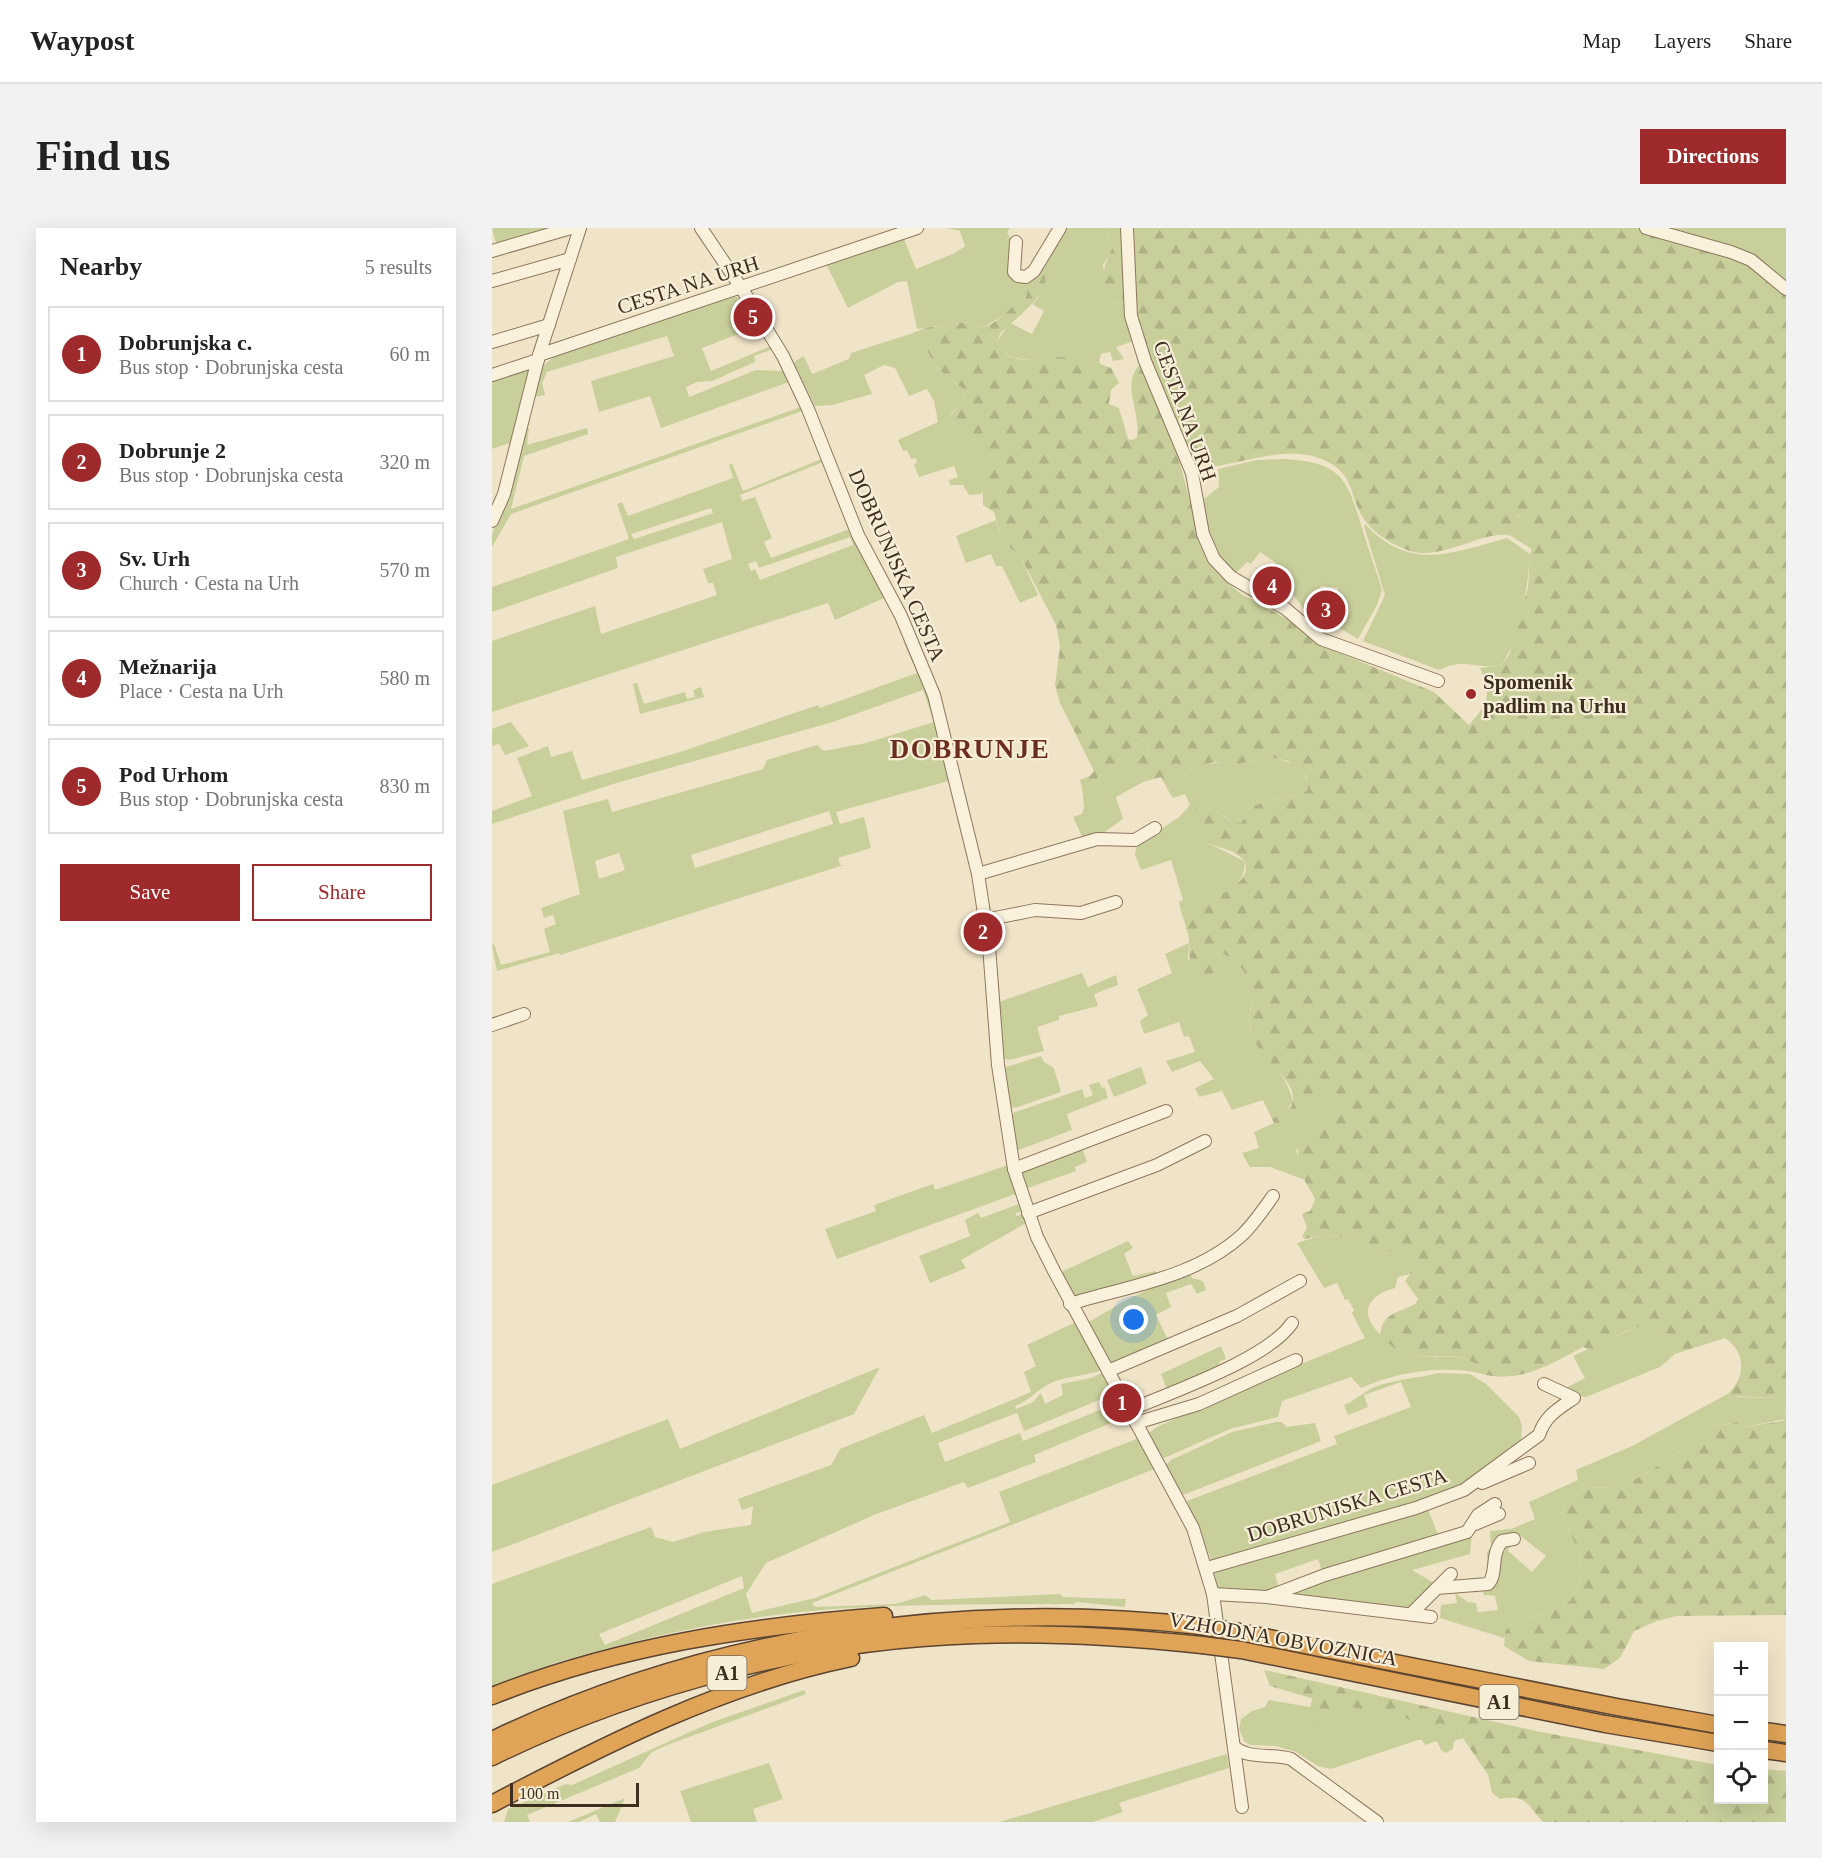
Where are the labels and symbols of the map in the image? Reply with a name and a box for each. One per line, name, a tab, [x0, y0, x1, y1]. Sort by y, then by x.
street label: CESTA NA URH	[614, 251, 762, 319]
pin: 5	[734, 294, 772, 340]
street label: CESTA NA URH	[1148, 338, 1222, 484]
street label: DOBRUNJSKA CESTA	[844, 465, 951, 666]
pin: 4	[1252, 564, 1292, 608]
pin: 3	[1306, 588, 1346, 632]
place label: Spomenik padlim na Urhu	[1483, 670, 1627, 718]
marker: Spomenik padlim na Urhu	[1464, 687, 1478, 701]
district label: DOBRUNJE	[890, 734, 1050, 764]
pin: 2	[964, 910, 1002, 954]
your location	[1119, 1305, 1148, 1334]
pin: 1	[1102, 1380, 1142, 1426]
street label: DOBRUNJSKA CESTA	[1244, 1463, 1451, 1547]
street label: VZHODNA OBVOZNICA	[1167, 1607, 1400, 1671]
road number: A1	[708, 1656, 746, 1690]
road number: A1	[1480, 1685, 1518, 1719]
scale bar	[510, 1780, 639, 1808]

